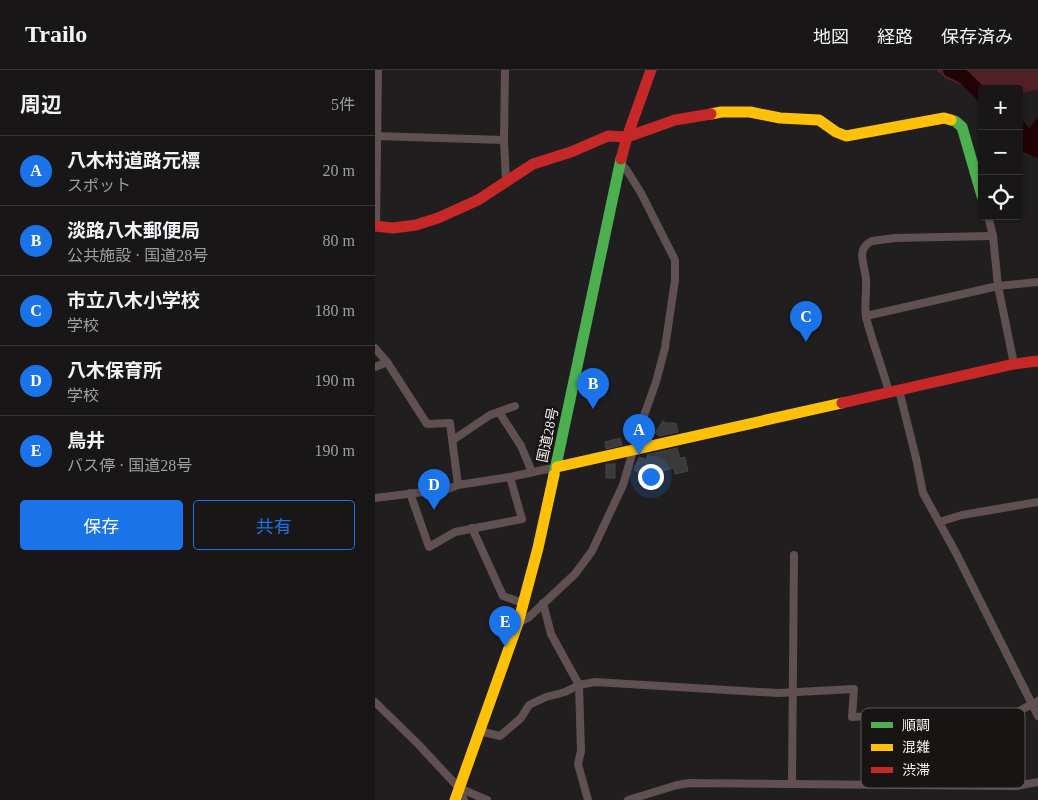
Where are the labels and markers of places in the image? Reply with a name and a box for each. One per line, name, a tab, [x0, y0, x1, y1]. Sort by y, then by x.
pin: C	[790, 301, 822, 342]
pin: B	[577, 368, 609, 409]
pin: A	[623, 414, 655, 455]
pin: D	[418, 469, 450, 510]
pin: E	[489, 606, 521, 647]

